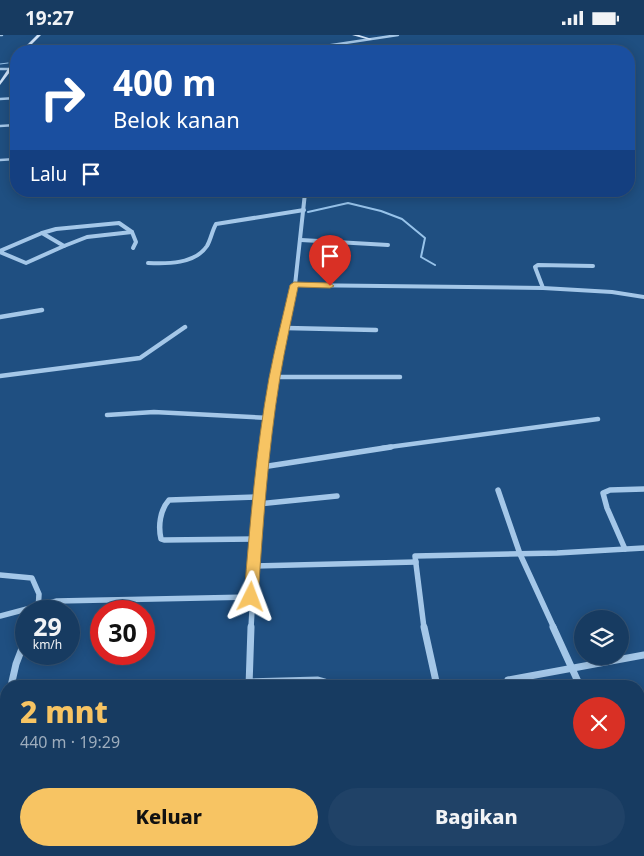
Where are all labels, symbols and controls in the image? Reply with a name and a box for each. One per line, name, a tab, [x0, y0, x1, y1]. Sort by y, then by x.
text: 19:27	[25, 5, 74, 31]
text: 400 m	[113, 59, 216, 106]
icon: right	[30, 65, 95, 130]
text: Belok kanan	[113, 104, 240, 134]
icon: arrive	[77, 160, 105, 188]
text: Lalu	[30, 161, 67, 187]
pin	[309, 235, 351, 286]
icon: arrive	[316, 242, 344, 270]
position arrow	[224, 570, 276, 622]
speed limit sign: 30	[90, 600, 155, 665]
text: 29	[33, 609, 62, 643]
map controls	[574, 610, 629, 665]
button: layers	[574, 610, 629, 665]
text: km/h	[33, 636, 62, 653]
text: 2 mnt	[20, 691, 108, 732]
button: close	[573, 697, 625, 749]
text: 440 m · 19:29	[20, 731, 120, 753]
button: Keluar	[20, 788, 318, 846]
button: Bagikan	[328, 788, 625, 846]

